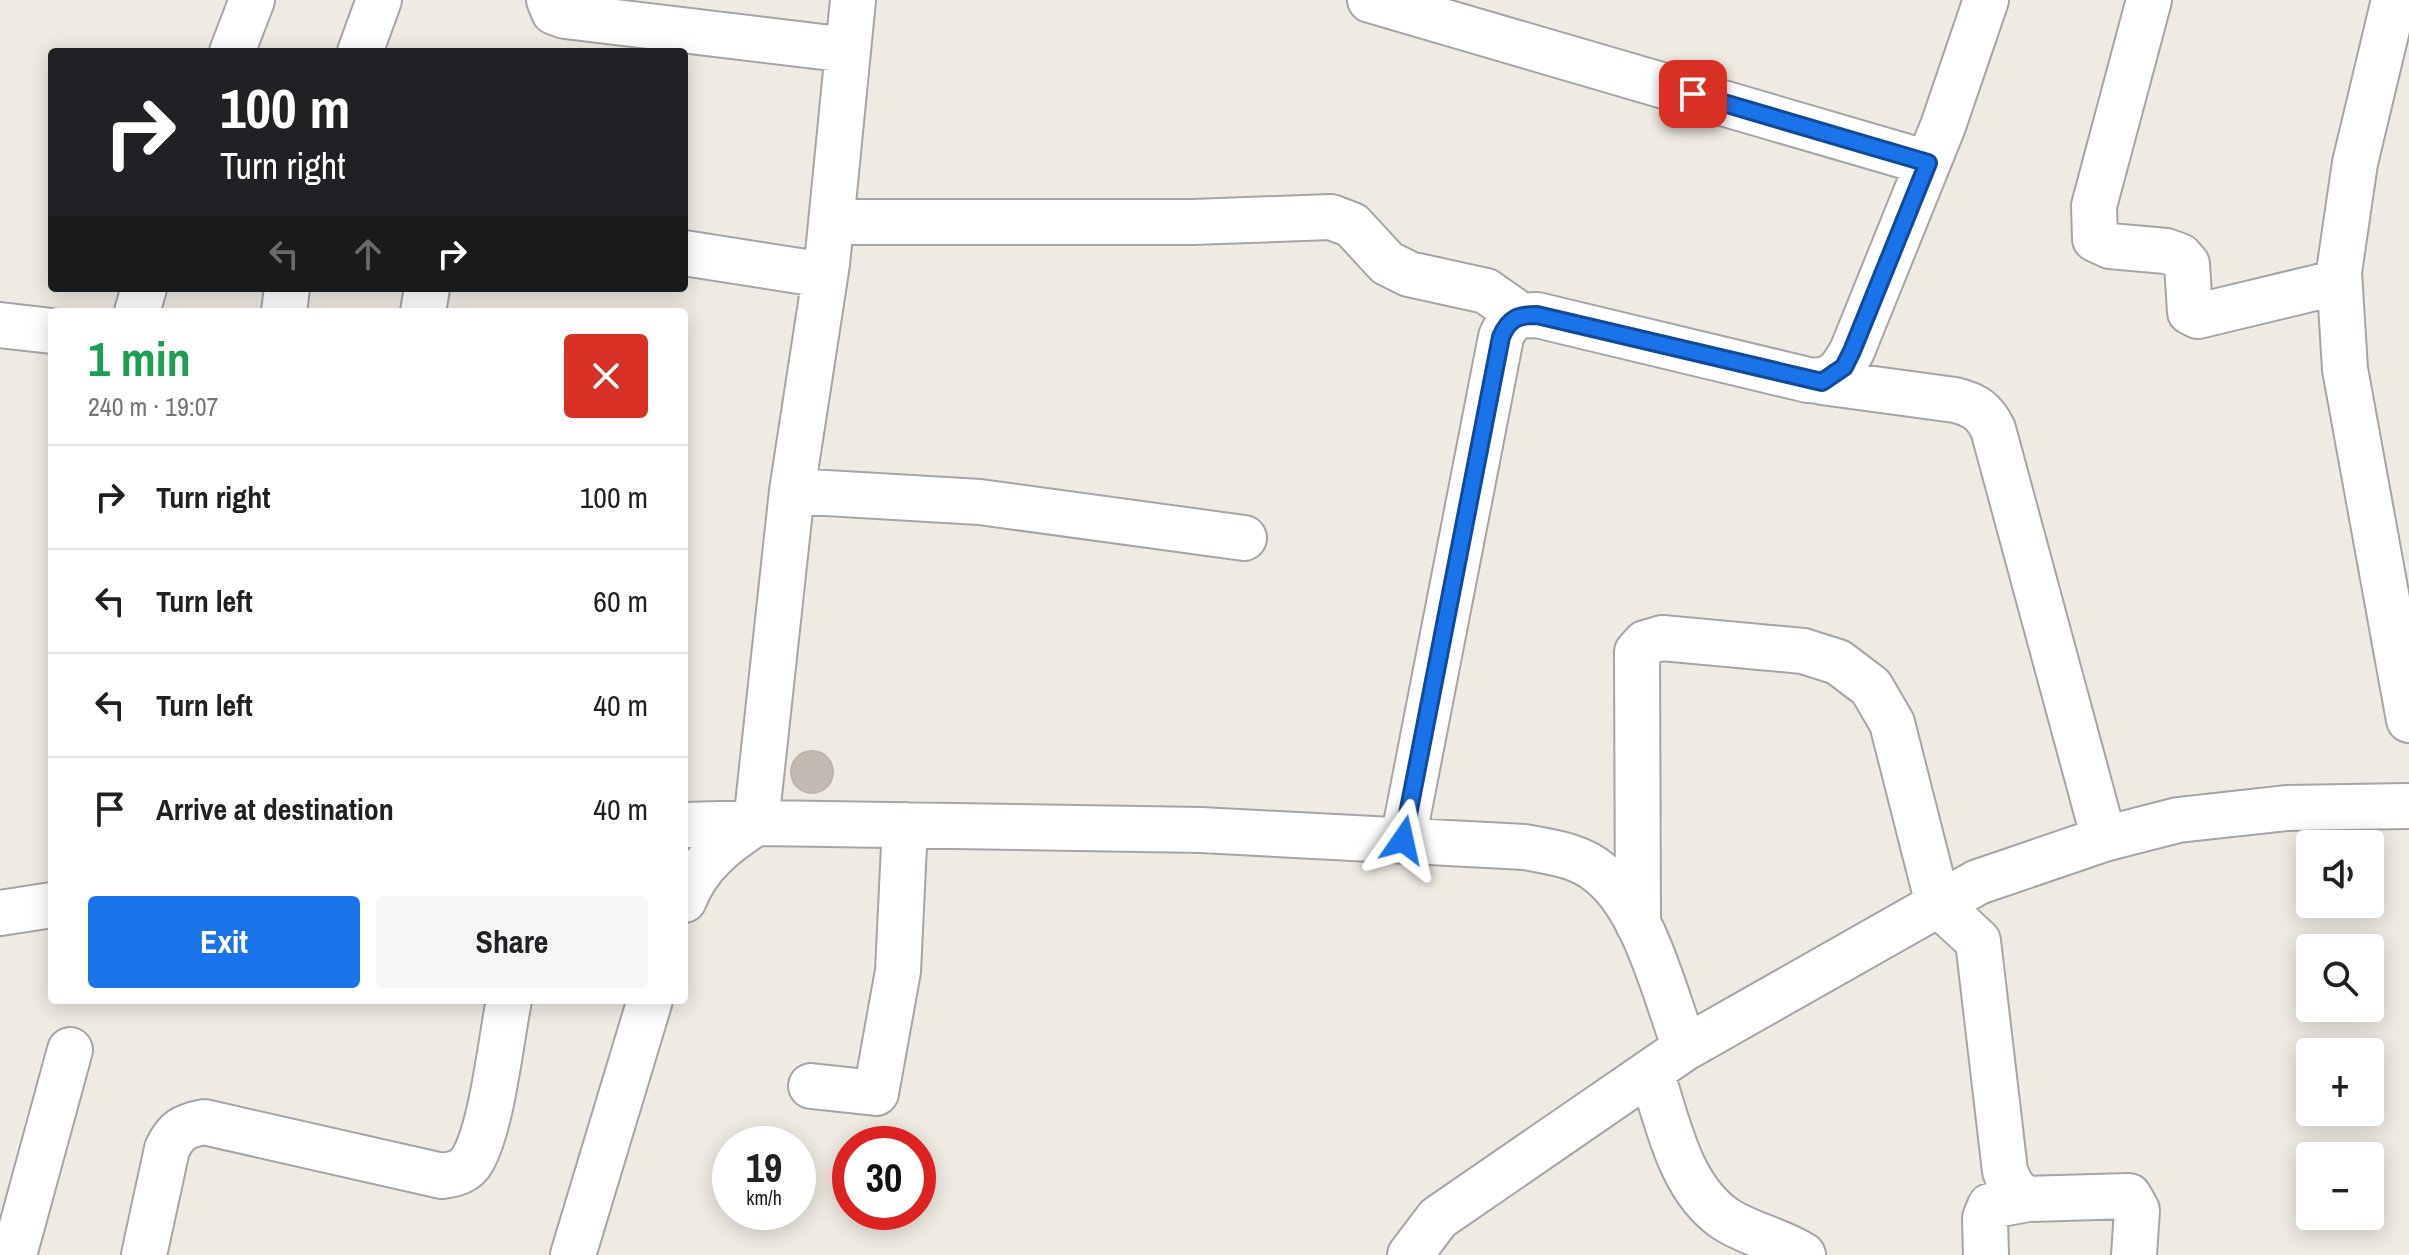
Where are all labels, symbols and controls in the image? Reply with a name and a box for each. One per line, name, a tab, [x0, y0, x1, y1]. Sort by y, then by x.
pin	[1659, 60, 1727, 128]
text: 100 m	[220, 70, 350, 145]
icon: arrive	[1671, 72, 1715, 116]
icon: right	[88, 80, 192, 184]
text: Turn right	[220, 142, 345, 190]
icon: left	[262, 232, 306, 276]
icon: ahead	[346, 232, 390, 276]
icon: right	[430, 232, 474, 276]
text: 1 min	[88, 326, 191, 391]
button: close	[564, 334, 648, 418]
text: 240 m · 19:07	[88, 389, 218, 424]
icon: right	[88, 475, 132, 519]
text: Turn right	[156, 477, 270, 517]
text: 100 m	[580, 477, 648, 517]
icon: left	[88, 579, 132, 623]
text: Turn left	[156, 581, 253, 621]
text: 60 m	[593, 581, 648, 621]
icon: left	[88, 683, 132, 727]
text: Turn left	[156, 685, 253, 725]
text: 40 m	[593, 685, 648, 725]
icon: arrive	[88, 787, 132, 831]
text: Arrive at destination	[156, 789, 394, 829]
text: 40 m	[593, 789, 648, 829]
position arrow	[1361, 798, 1445, 882]
map controls	[2296, 830, 2384, 1230]
button: sound	[2296, 830, 2384, 918]
button: Exit	[88, 896, 360, 988]
button: Share	[376, 896, 648, 988]
button: search	[2296, 934, 2384, 1022]
button: +	[2296, 1038, 2384, 1126]
speed limit sign: 30	[832, 1126, 936, 1230]
text: 19	[746, 1141, 782, 1194]
button: −	[2296, 1142, 2384, 1230]
text: km/h	[746, 1184, 782, 1211]

